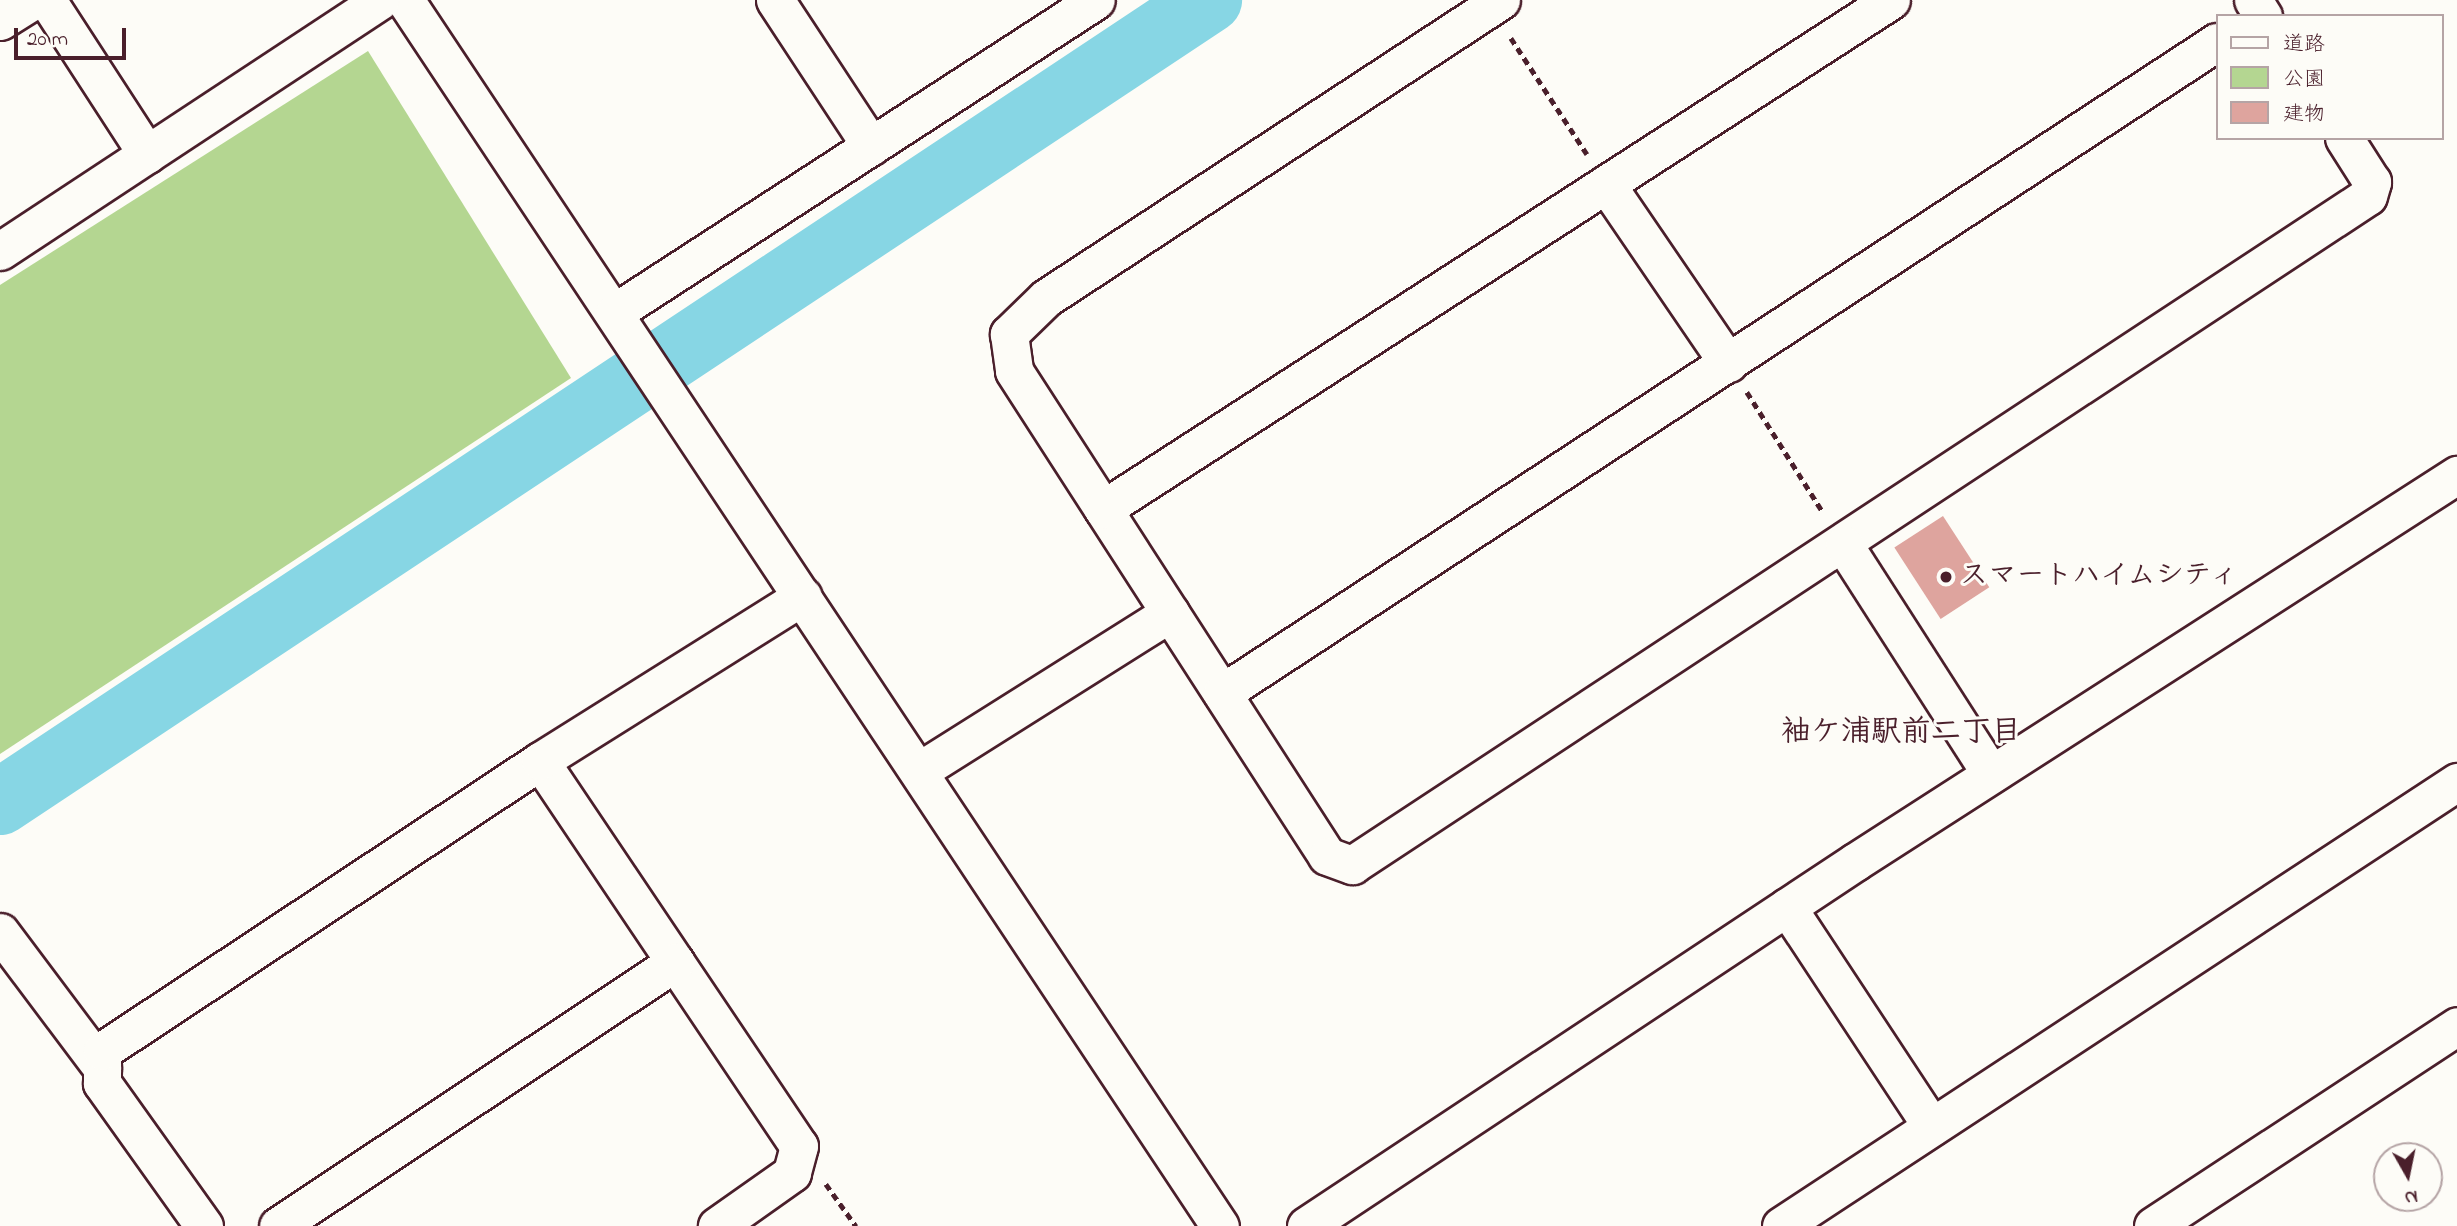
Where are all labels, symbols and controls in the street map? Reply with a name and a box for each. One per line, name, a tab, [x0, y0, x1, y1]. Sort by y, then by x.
scale bar	[18, 14, 130, 58]
legend	[2216, 14, 2443, 140]
text: 20 m	[27, 25, 68, 55]
text: 道路	[2283, 30, 2325, 60]
text: 公園	[2283, 65, 2325, 95]
text: 建物	[2283, 100, 2325, 130]
place label: スマートハイムシティ	[1960, 560, 2240, 594]
marker: スマートハイムシティ	[1938, 569, 1954, 585]
district label: 袖ケ浦駅前二丁目	[1781, 715, 2021, 751]
north arrow	[2373, 1142, 2443, 1212]
text: N	[2403, 1182, 2420, 1211]

